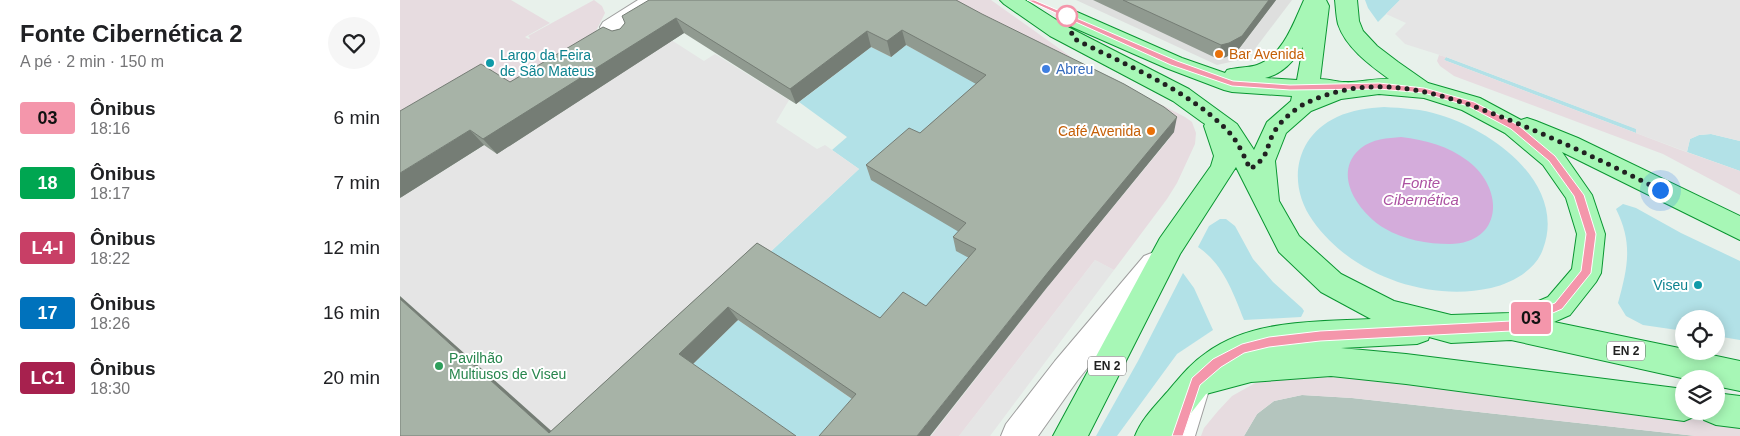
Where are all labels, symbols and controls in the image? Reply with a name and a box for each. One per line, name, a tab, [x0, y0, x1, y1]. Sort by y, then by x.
unlabelled marker	[1056, 5, 1078, 27]
button: heart	[328, 17, 380, 69]
text: Fonte Cibernética 2	[20, 20, 243, 47]
place label: Bar Avenida	[1229, 46, 1304, 62]
place label: Largo da Feira de São Mateus	[500, 47, 594, 79]
marker: Bar Avenida	[1213, 48, 1225, 60]
text: A pé · 2 min · 150 m	[20, 53, 164, 70]
marker: Largo da Feira de São Mateus	[484, 57, 496, 69]
place label: Abreu	[1056, 61, 1093, 77]
marker: Abreu	[1040, 63, 1052, 75]
text: Ônibus	[90, 98, 155, 119]
text: 6 min	[334, 107, 380, 128]
text: 03	[37, 108, 58, 128]
text: 18:16	[90, 120, 130, 137]
place label: Café Avenida	[1058, 123, 1141, 139]
marker: Café Avenida	[1145, 125, 1157, 137]
text: Ônibus	[90, 163, 155, 184]
text: 7 min	[334, 172, 380, 193]
text: 18	[37, 173, 58, 193]
water label: Fonte Cibernética	[1383, 174, 1459, 208]
your location	[1648, 178, 1673, 203]
text: 18:17	[90, 185, 130, 202]
text: Ônibus	[90, 228, 155, 249]
text: 12 min	[323, 237, 380, 258]
text: L4-I	[31, 238, 64, 258]
text: 18:22	[90, 250, 130, 267]
place label: Viseu	[1653, 277, 1688, 293]
marker: Viseu	[1692, 279, 1704, 291]
text: Ônibus	[90, 293, 155, 314]
text: 16 min	[323, 302, 380, 323]
line badge: 03	[1508, 302, 1554, 334]
text: 17	[37, 303, 58, 323]
text: 03	[1521, 308, 1541, 328]
map controls	[1675, 310, 1725, 420]
button: locate	[1675, 310, 1725, 360]
text: 18:26	[90, 315, 130, 332]
road number: EN 2	[1607, 342, 1645, 361]
place label: Pavilhão Multiusos de Viseu	[449, 350, 566, 382]
road number: EN 2	[1088, 356, 1126, 376]
text: Ônibus	[90, 358, 155, 379]
marker: Pavilhão Multiusos de Viseu	[433, 360, 445, 372]
text: 20 min	[323, 367, 380, 388]
text: LC1	[30, 368, 65, 388]
button: layers	[1675, 370, 1725, 420]
text: 18:30	[90, 380, 130, 397]

